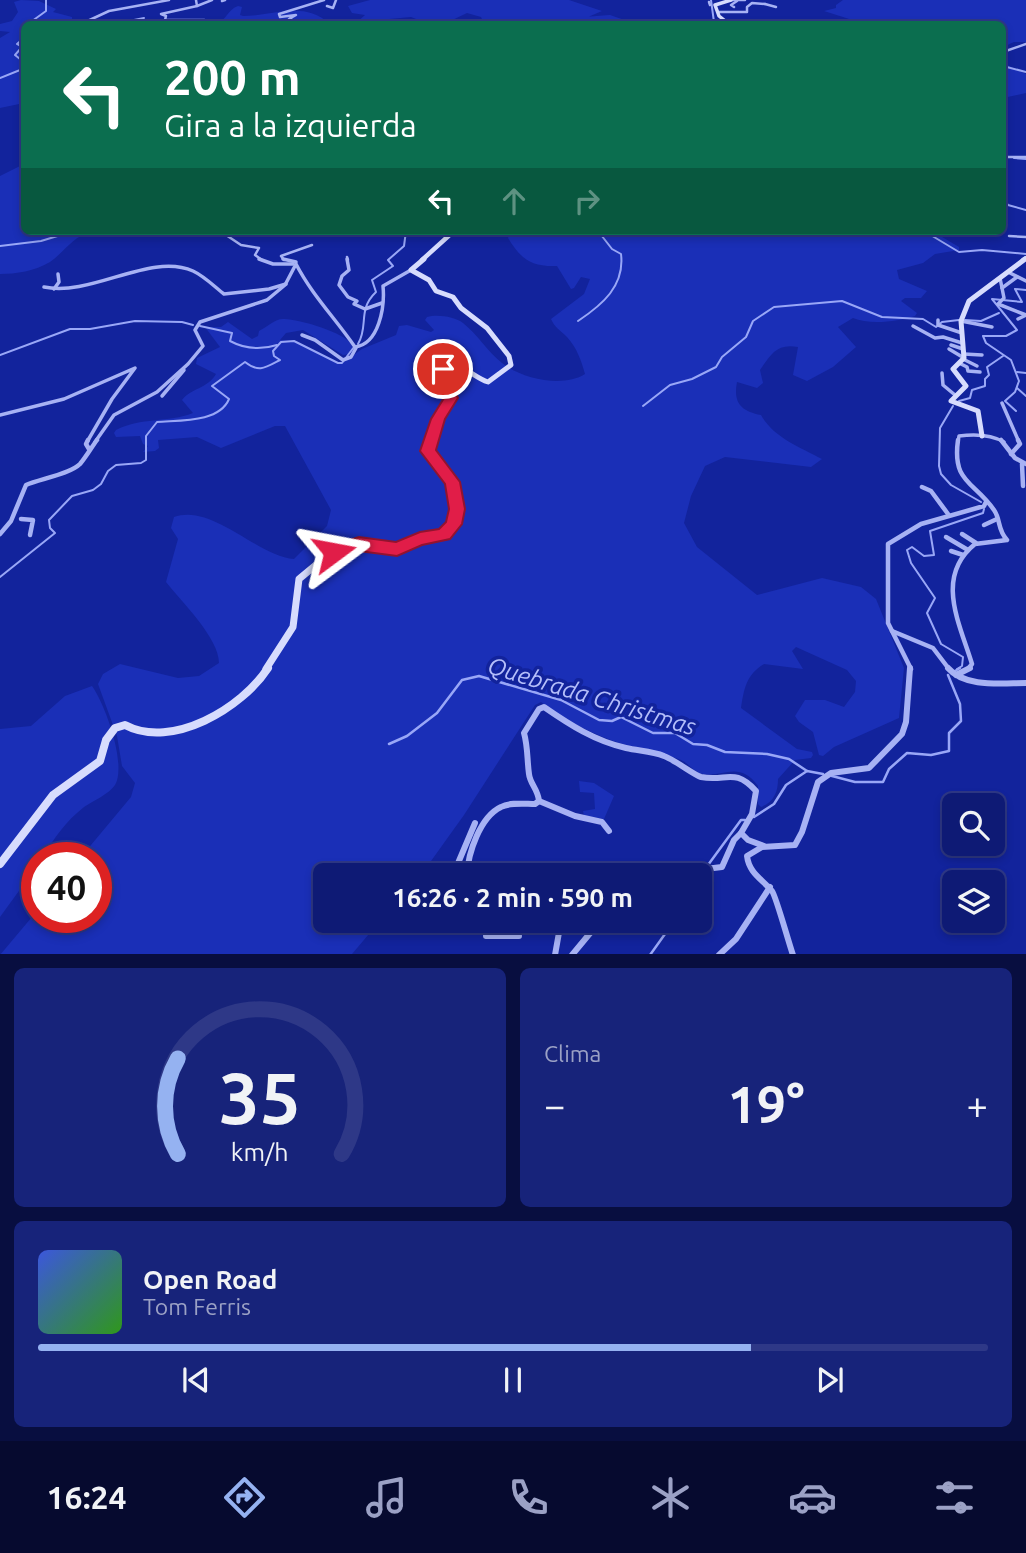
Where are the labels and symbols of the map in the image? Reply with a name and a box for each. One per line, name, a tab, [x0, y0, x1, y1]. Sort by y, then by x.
pin	[413, 339, 473, 399]
position arrow	[297, 515, 371, 589]
water label: Quebrada Christmas	[484, 651, 699, 741]
speed limit sign: 40	[21, 842, 112, 933]

